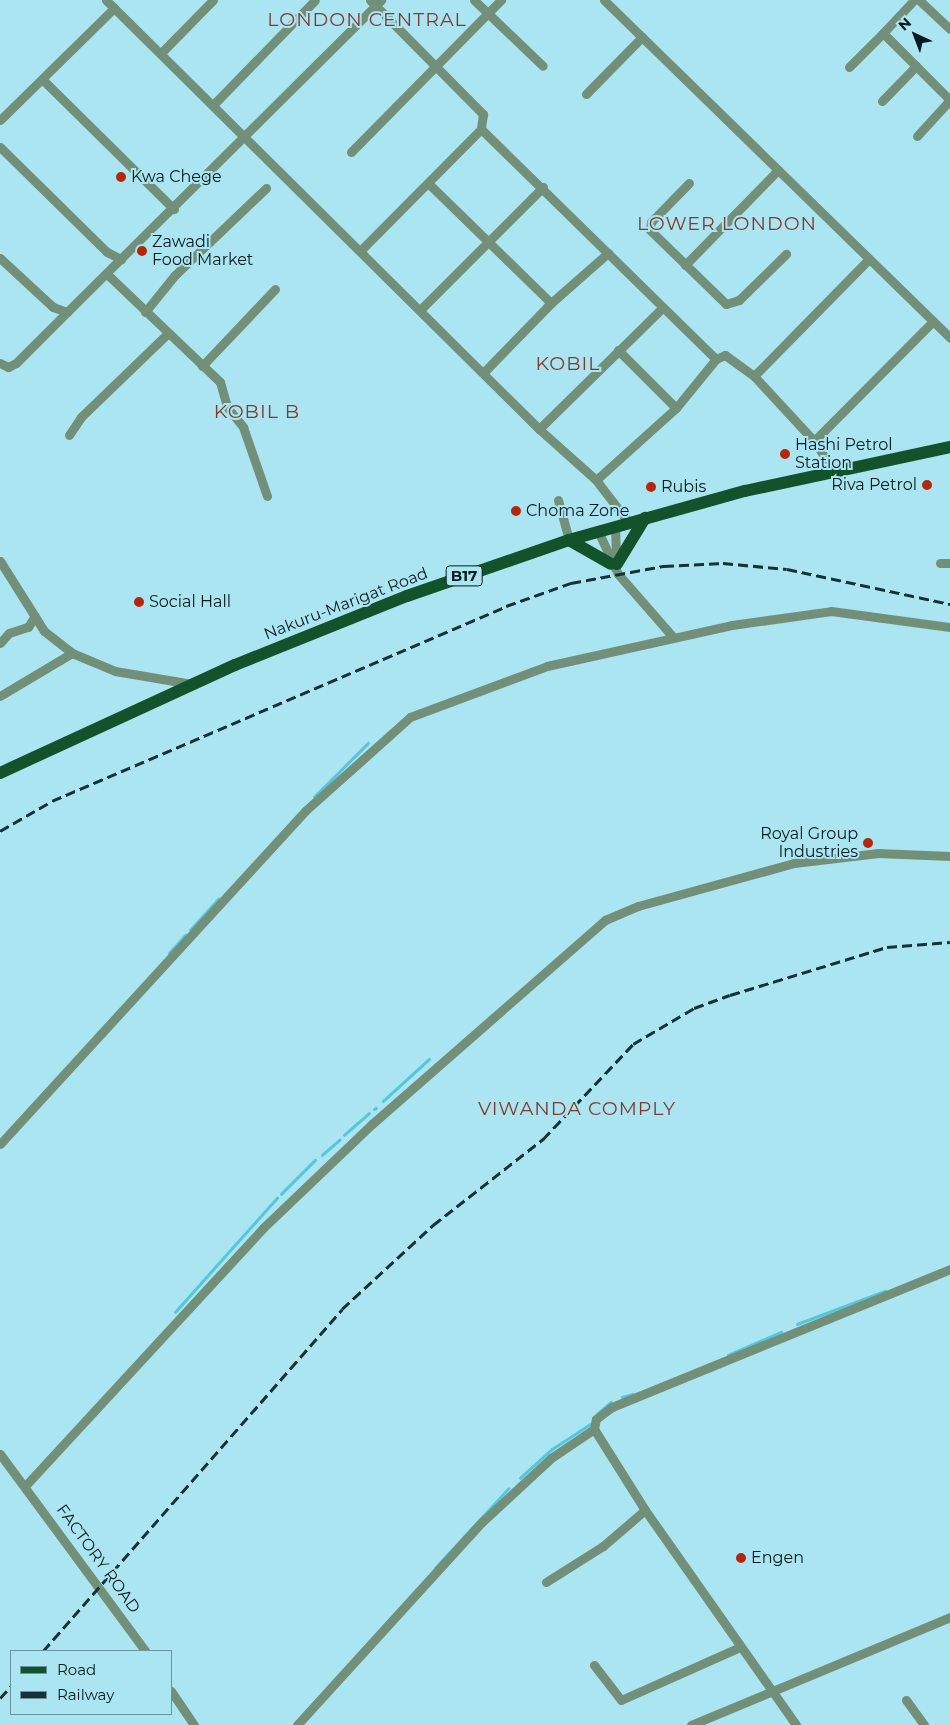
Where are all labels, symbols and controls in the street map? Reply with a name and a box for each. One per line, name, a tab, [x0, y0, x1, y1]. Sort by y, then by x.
district label: LONDON CENTRAL	[266, 9, 468, 31]
north arrow	[890, 10, 940, 60]
text: N	[894, 14, 915, 34]
place label: Kwa Chege	[131, 167, 222, 187]
marker: Kwa Chege	[115, 171, 127, 183]
district label: LOWER LONDON	[635, 213, 819, 235]
place label: Zawadi Food Market	[152, 232, 253, 270]
marker: Zawadi Food Market	[136, 245, 148, 257]
district label: KOBIL	[535, 353, 601, 375]
district label: KOBIL B	[213, 401, 301, 423]
place label: Hashi Petrol Station	[795, 435, 893, 473]
marker: Hashi Petrol Station	[779, 448, 791, 460]
place label: Riva Petrol	[831, 475, 917, 495]
place label: Rubis	[661, 477, 706, 497]
marker: Riva Petrol	[921, 479, 933, 491]
marker: Rubis	[645, 481, 657, 493]
place label: Choma Zone	[526, 501, 629, 521]
marker: Choma Zone	[510, 505, 522, 517]
street label: Nakuru-Marigat Road	[261, 564, 431, 644]
road number: B17	[445, 564, 483, 588]
place label: Social Hall	[149, 592, 231, 612]
marker: Social Hall	[133, 596, 145, 608]
place label: Royal Group Industries	[760, 824, 858, 862]
marker: Royal Group Industries	[862, 837, 874, 849]
district label: VIWANDA COMPLY	[476, 1098, 678, 1120]
street label: FACTORY ROAD	[52, 1501, 144, 1617]
place label: Engen	[751, 1548, 804, 1568]
marker: Engen	[735, 1552, 747, 1564]
legend	[10, 1650, 172, 1715]
text: Road	[57, 1660, 96, 1679]
text: Railway	[57, 1685, 114, 1704]

